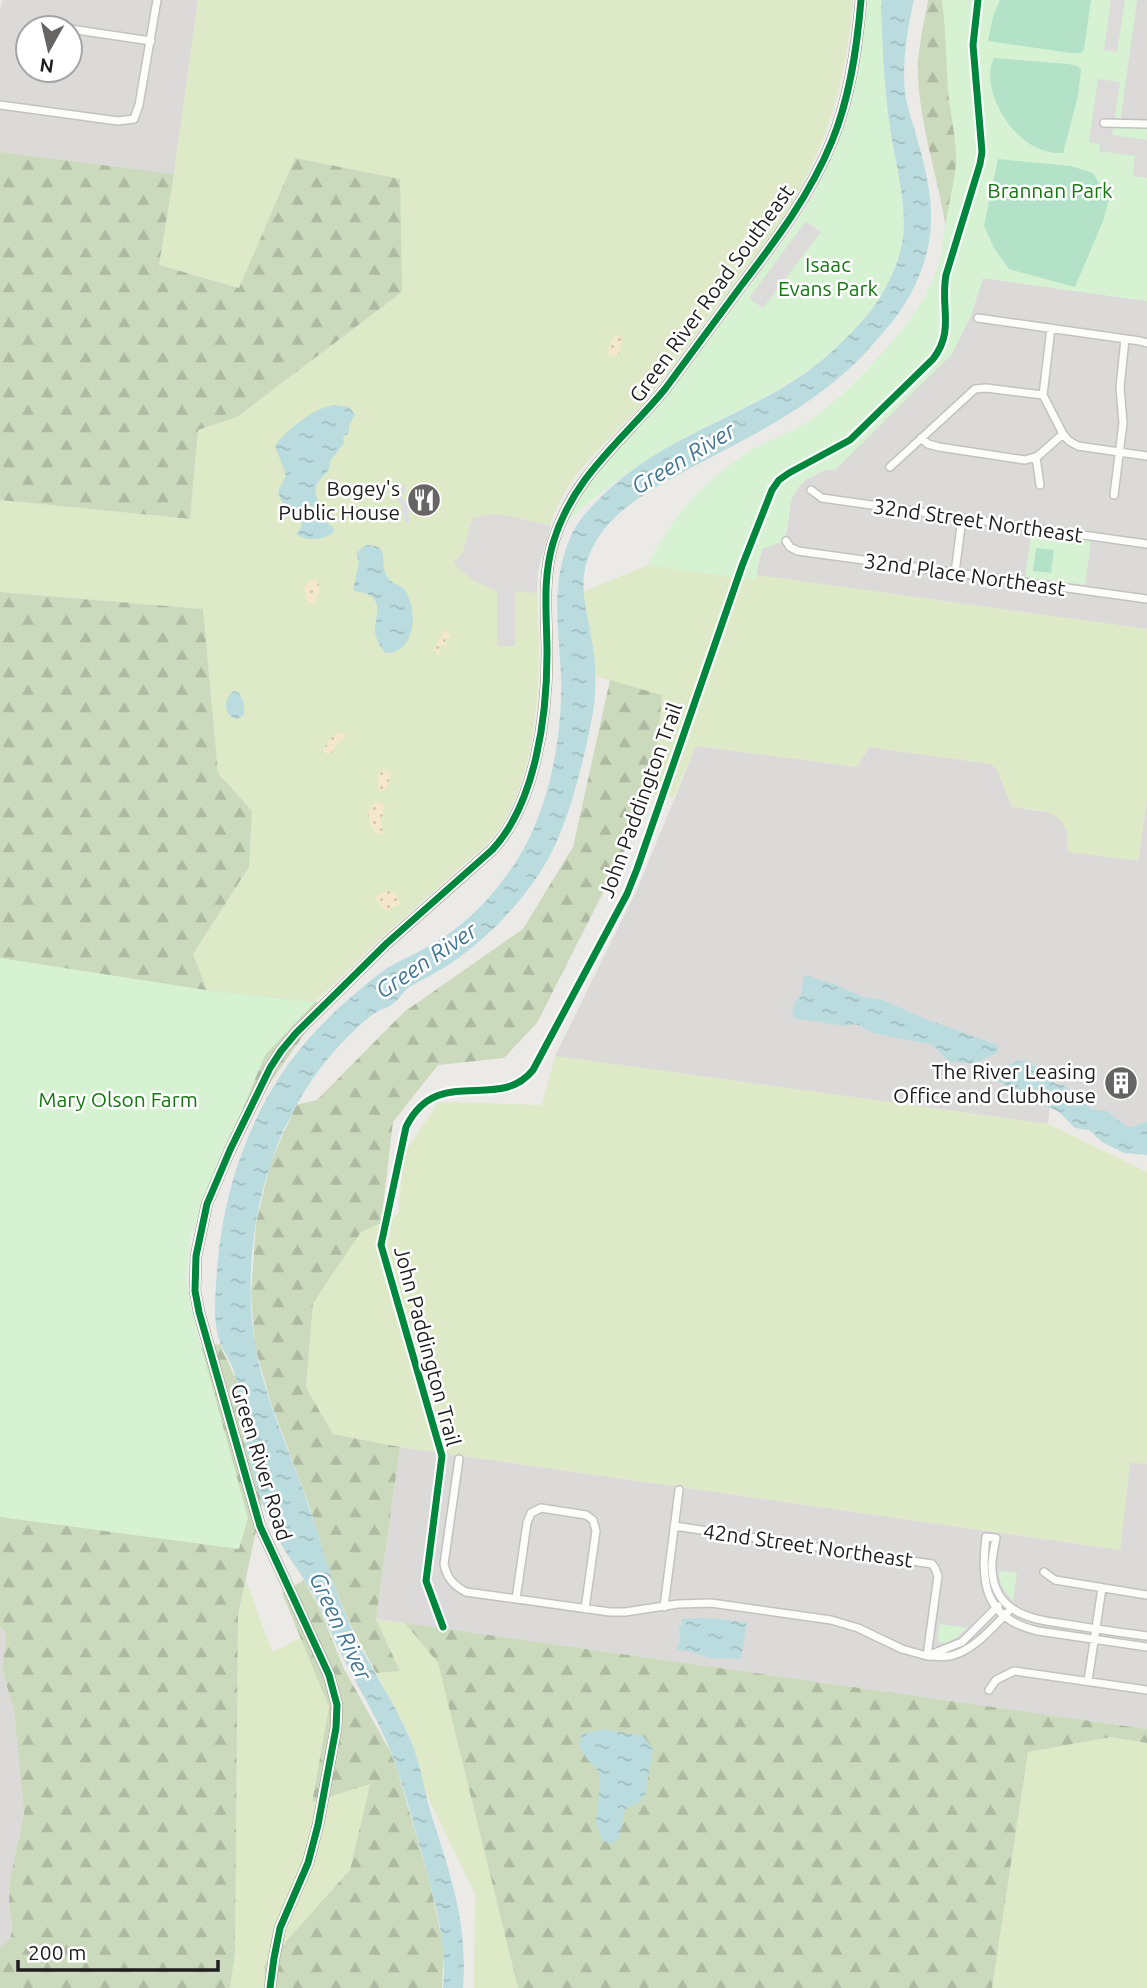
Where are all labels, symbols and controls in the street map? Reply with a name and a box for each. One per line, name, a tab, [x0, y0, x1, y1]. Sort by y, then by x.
north arrow	[14, 14, 84, 84]
text: N	[38, 54, 55, 78]
park label: Brannan Park	[987, 178, 1113, 202]
street label: Green River Road Southeast	[624, 180, 798, 406]
park label: Isaac Evans Park	[778, 252, 878, 300]
water label: Green River	[627, 417, 740, 499]
place label: Bogey's Public House	[278, 476, 400, 524]
restaurant icon: Bogey's Public House	[405, 481, 443, 519]
street label: 32nd Street Northeast	[872, 493, 1084, 547]
street label: 32nd Place Northeast	[863, 548, 1067, 600]
street label: John Paddington Trail	[594, 699, 686, 901]
water label: Green River	[371, 916, 482, 1003]
place label: The River Leasing Office and Clubhouse	[893, 1059, 1096, 1107]
building icon: The River Leasing Office and Clubhouse	[1102, 1064, 1140, 1102]
park label: Mary Olson Farm	[38, 1087, 198, 1111]
street label: John Paddington Trail	[390, 1243, 466, 1449]
street label: Green River Road	[227, 1381, 297, 1543]
street label: 42nd Street Northeast	[702, 1518, 914, 1572]
water label: Green River	[305, 1568, 377, 1685]
scale bar	[18, 1928, 217, 1972]
text: 200 m	[28, 1940, 86, 1964]

